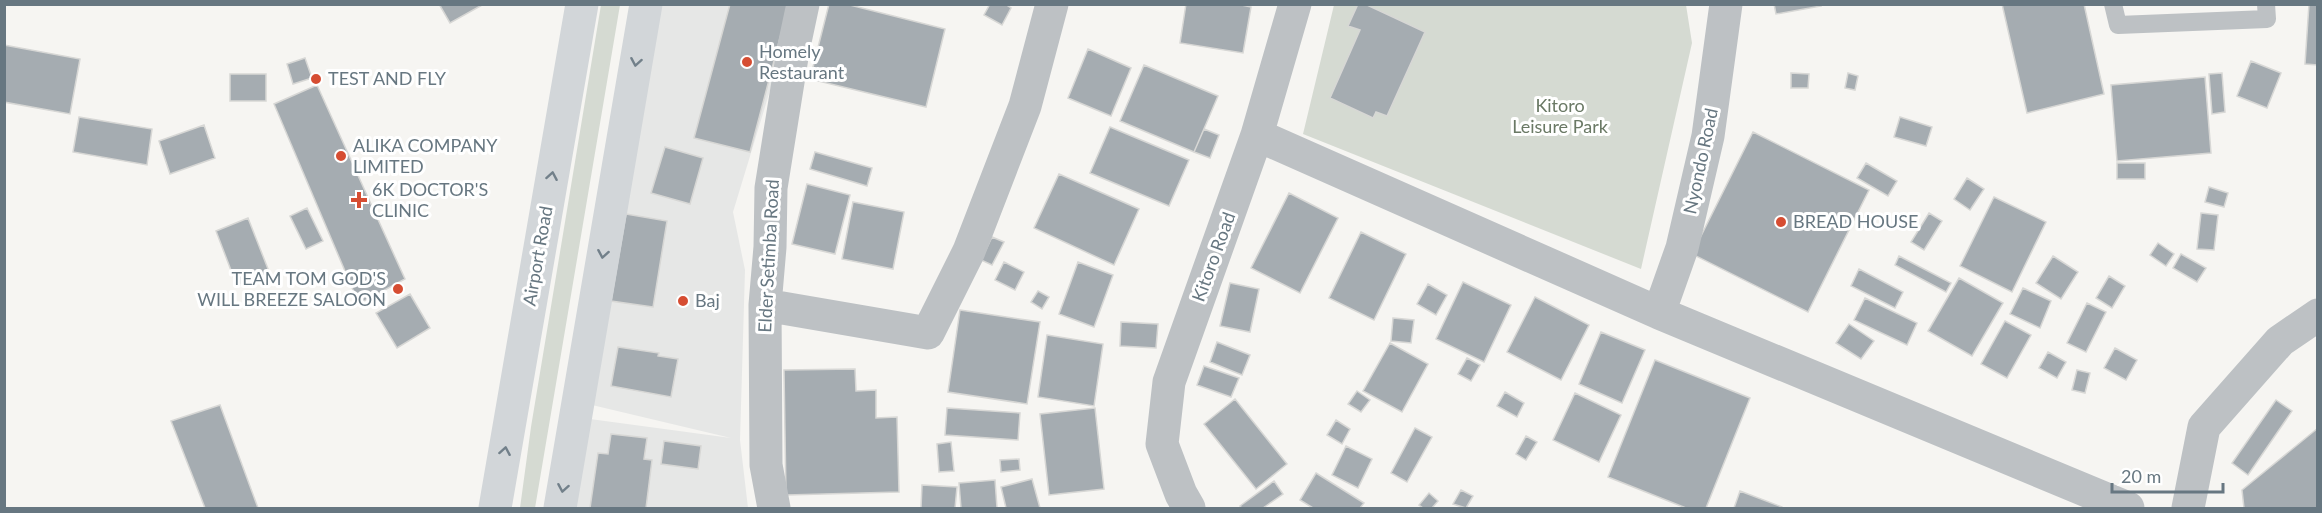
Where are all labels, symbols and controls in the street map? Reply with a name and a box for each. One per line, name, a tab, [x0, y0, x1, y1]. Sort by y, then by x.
place label: Homely Restaurant	[759, 40, 845, 83]
marker: Homely Restaurant	[740, 55, 754, 69]
one-way arrow	[630, 57, 643, 67]
place label: TEST AND FLY	[328, 67, 447, 89]
marker: TEST AND FLY	[309, 72, 323, 86]
park label: Kitoro Leisure Park	[1512, 94, 1609, 137]
street label: Nyondo Road	[1678, 106, 1722, 216]
place label: ALIKA COMPANY LIMITED	[353, 134, 498, 177]
marker: ALIKA COMPANY LIMITED	[334, 149, 348, 163]
one-way arrow	[545, 171, 558, 181]
place label: 6K DOCTOR'S CLINIC	[372, 178, 488, 221]
street label: Elder Setimba Road	[753, 179, 783, 333]
marker: 6K DOCTOR'S CLINIC	[350, 191, 368, 209]
street label: Airport Road	[517, 204, 557, 307]
street label: Kitoro Road	[1187, 209, 1239, 304]
place label: BREAD HOUSE	[1793, 210, 1918, 232]
marker: BREAD HOUSE	[1774, 215, 1788, 229]
one-way arrow	[597, 249, 610, 259]
place label: TEAM TOM GOD'S WILL BREEZE SALOON	[197, 267, 386, 310]
marker: TEAM TOM GOD'S WILL BREEZE SALOON	[391, 282, 405, 296]
place label: Baj	[695, 289, 720, 311]
marker: Baj	[676, 294, 690, 308]
one-way arrow	[498, 446, 511, 456]
scale bar	[2112, 456, 2223, 494]
text: 20 m	[2121, 465, 2161, 487]
one-way arrow	[557, 483, 570, 493]

